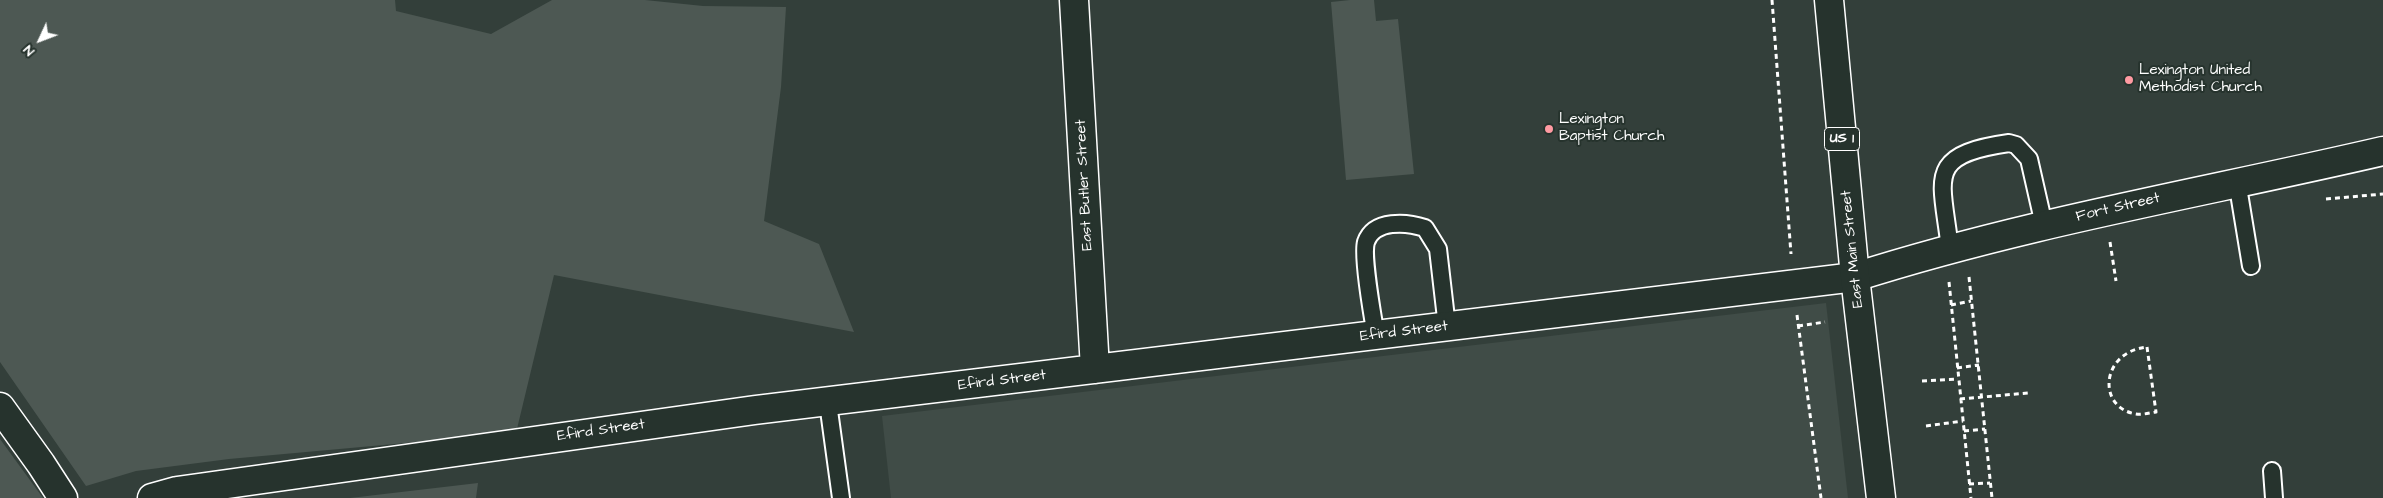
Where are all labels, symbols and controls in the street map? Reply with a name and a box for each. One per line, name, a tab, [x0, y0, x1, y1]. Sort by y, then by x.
north arrow	[15, 15, 65, 65]
text: N	[19, 40, 39, 60]
place label: Lexington United Methodist Church	[2139, 62, 2262, 97]
marker: Lexington United Methodist Church	[2123, 74, 2135, 86]
place label: Lexington Baptist Church	[1559, 111, 1664, 146]
street label: East Butler Street	[1073, 119, 1097, 251]
marker: Lexington Baptist Church	[1543, 123, 1555, 135]
road number: US 1	[1824, 128, 1860, 150]
street label: East Main Street	[1838, 189, 1868, 309]
street label: Fort Street	[2074, 190, 2162, 226]
street label: Efird Street	[1359, 318, 1449, 346]
street label: Efird Street	[957, 367, 1047, 395]
street label: Efird Street	[556, 416, 646, 446]

